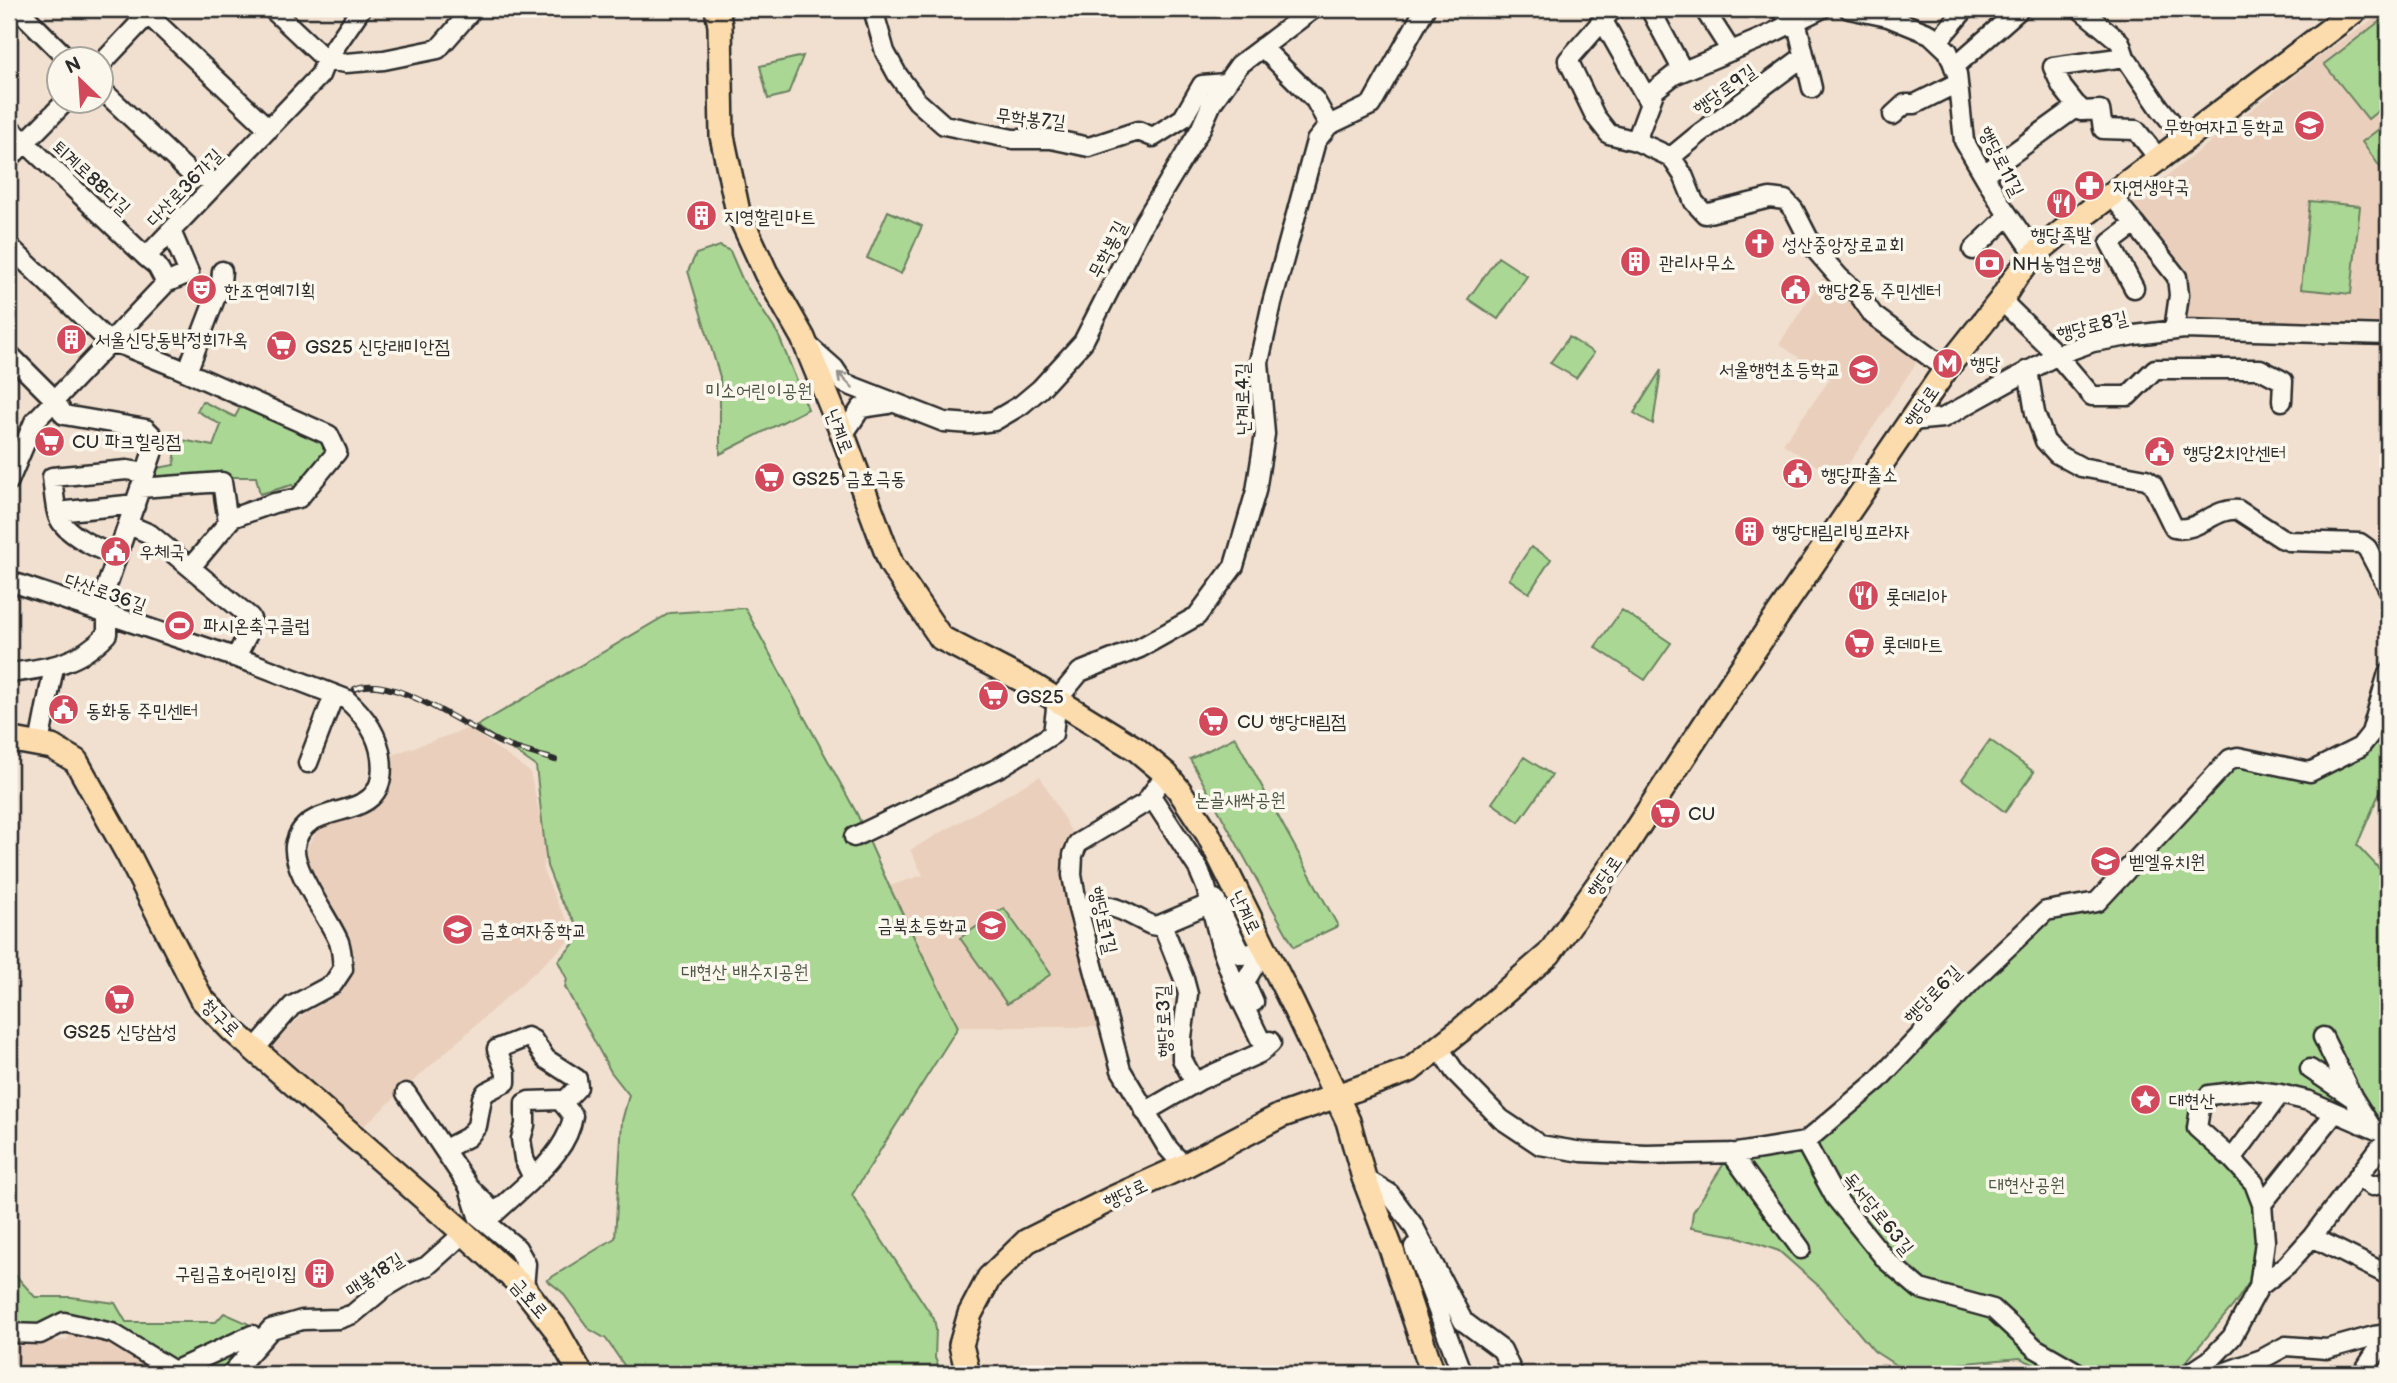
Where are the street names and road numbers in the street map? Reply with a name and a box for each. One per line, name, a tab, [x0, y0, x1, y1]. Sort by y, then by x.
street label: 행당로9길	[1689, 60, 1761, 121]
street label: 무학봉7길	[995, 104, 1067, 135]
street label: 행당로11길	[1973, 123, 2028, 201]
street label: 퇴계로88다길	[47, 136, 135, 220]
street label: 다산로36가길	[142, 144, 228, 232]
street label: 무학봉길	[1084, 217, 1132, 282]
street label: 행당로8길	[2055, 307, 2130, 346]
street label: 난계로4길	[1231, 362, 1256, 436]
street label: 행당로	[1900, 381, 1945, 432]
street label: 난계로	[820, 406, 858, 457]
street label: 다산로36길	[62, 569, 149, 618]
street label: 행당로	[1583, 851, 1628, 902]
street label: 행당로1길	[1084, 884, 1121, 956]
street label: 난계로	[1224, 887, 1265, 938]
street label: 행당로6길	[1900, 961, 1967, 1029]
street label: 행당로3길	[1152, 984, 1177, 1058]
street label: 청구로	[196, 994, 244, 1042]
street label: 독서당로63길	[1838, 1168, 1918, 1260]
street label: 행당로	[1100, 1174, 1151, 1214]
street label: 매봉18길	[342, 1248, 408, 1302]
street label: 금호로	[505, 1274, 553, 1324]

